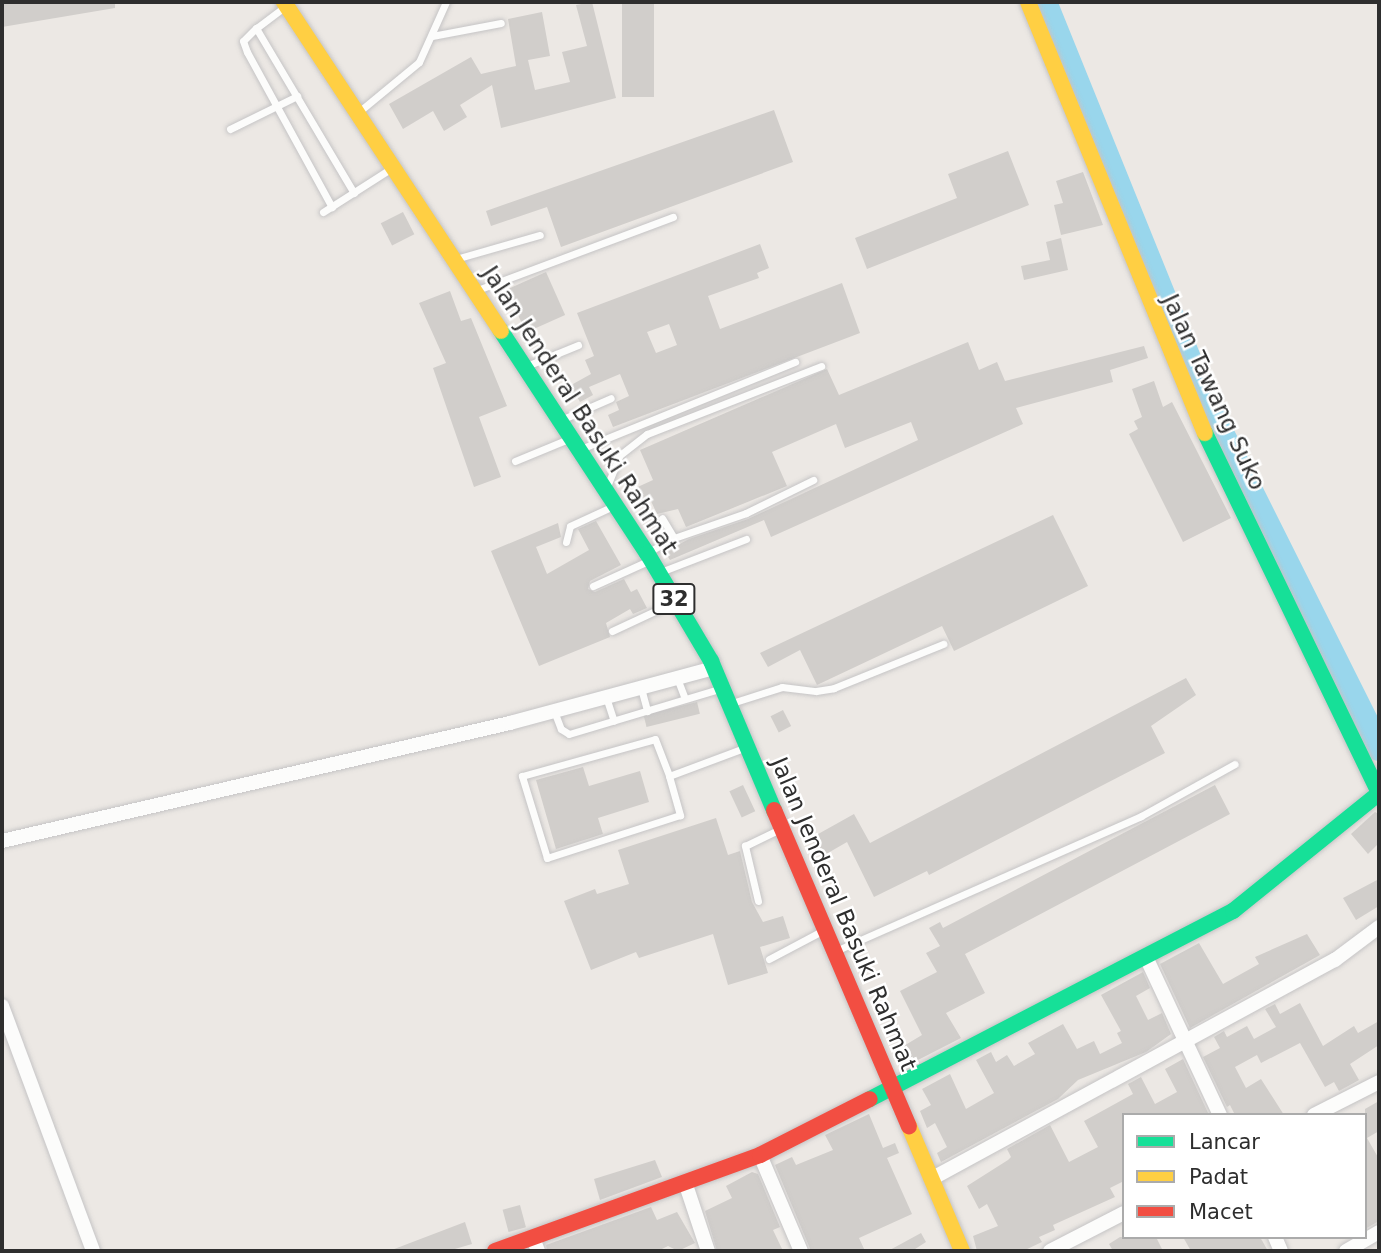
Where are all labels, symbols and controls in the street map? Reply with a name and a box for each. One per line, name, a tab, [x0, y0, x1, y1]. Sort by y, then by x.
street label: Jalan Jenderal Basuki Rahmat	[476, 261, 684, 559]
street label: Jalan Tawang Suko	[1157, 290, 1271, 494]
road number: 32	[651, 582, 697, 616]
street label: Jalan Jenderal Basuki Rahmat	[765, 753, 923, 1075]
legend	[1122, 1113, 1367, 1239]
text: Lancar	[1189, 1130, 1260, 1154]
text: Padat	[1189, 1165, 1248, 1189]
text: Macet	[1189, 1200, 1253, 1224]

